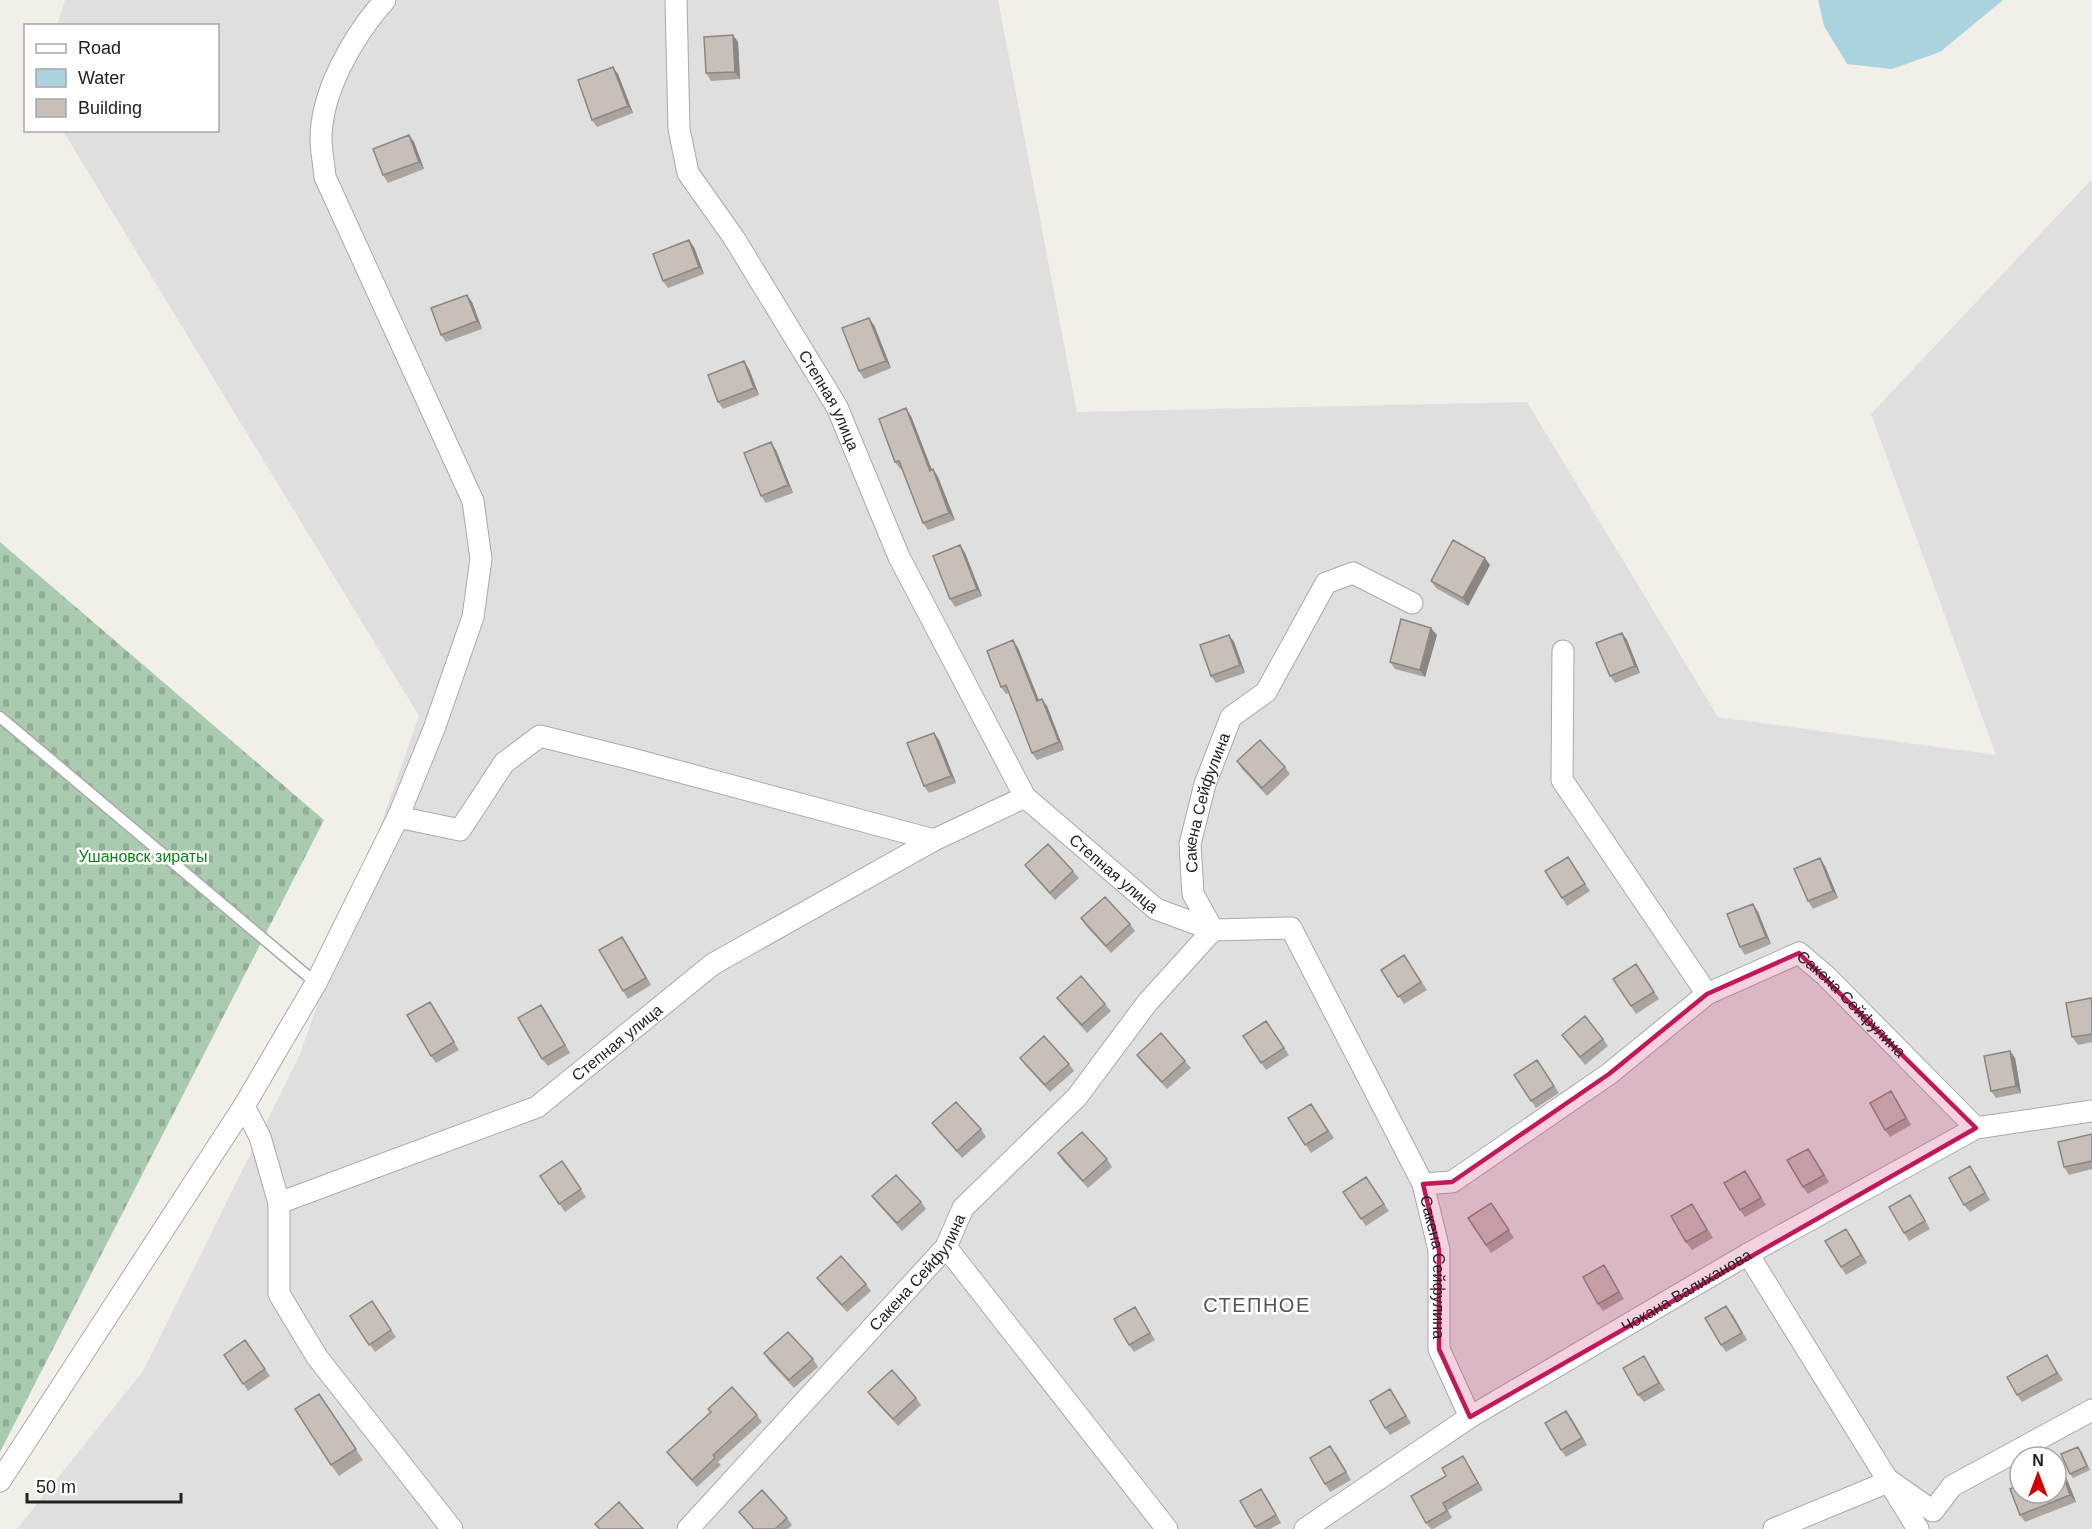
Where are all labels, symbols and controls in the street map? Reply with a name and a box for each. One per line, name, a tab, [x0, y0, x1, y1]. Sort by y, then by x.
legend	[24, 24, 219, 132]
text: Road	[78, 38, 121, 58]
text: Water	[78, 68, 125, 88]
text: Building	[78, 98, 142, 118]
street label: Степная улица	[796, 347, 863, 453]
street label: Сакена Сейфулина	[1182, 730, 1233, 873]
street label: Степная улица	[1066, 831, 1162, 916]
park label: Ушановск зираты	[78, 848, 208, 865]
street label: Сакена Сейфулина	[1794, 947, 1910, 1060]
street label: Степная улица	[568, 1001, 665, 1084]
street label: Сакена Сейфулина	[1418, 1194, 1448, 1339]
street label: Сакена Сейфулина	[866, 1211, 968, 1334]
street label: Чокана Валиханова	[1618, 1246, 1754, 1335]
district label: СТЕПНОЕ	[1203, 1294, 1311, 1316]
north arrow	[2008, 1445, 2068, 1505]
text: N	[2032, 1452, 2044, 1469]
scale bar	[27, 1466, 182, 1504]
text: 50 m	[36, 1477, 76, 1497]

